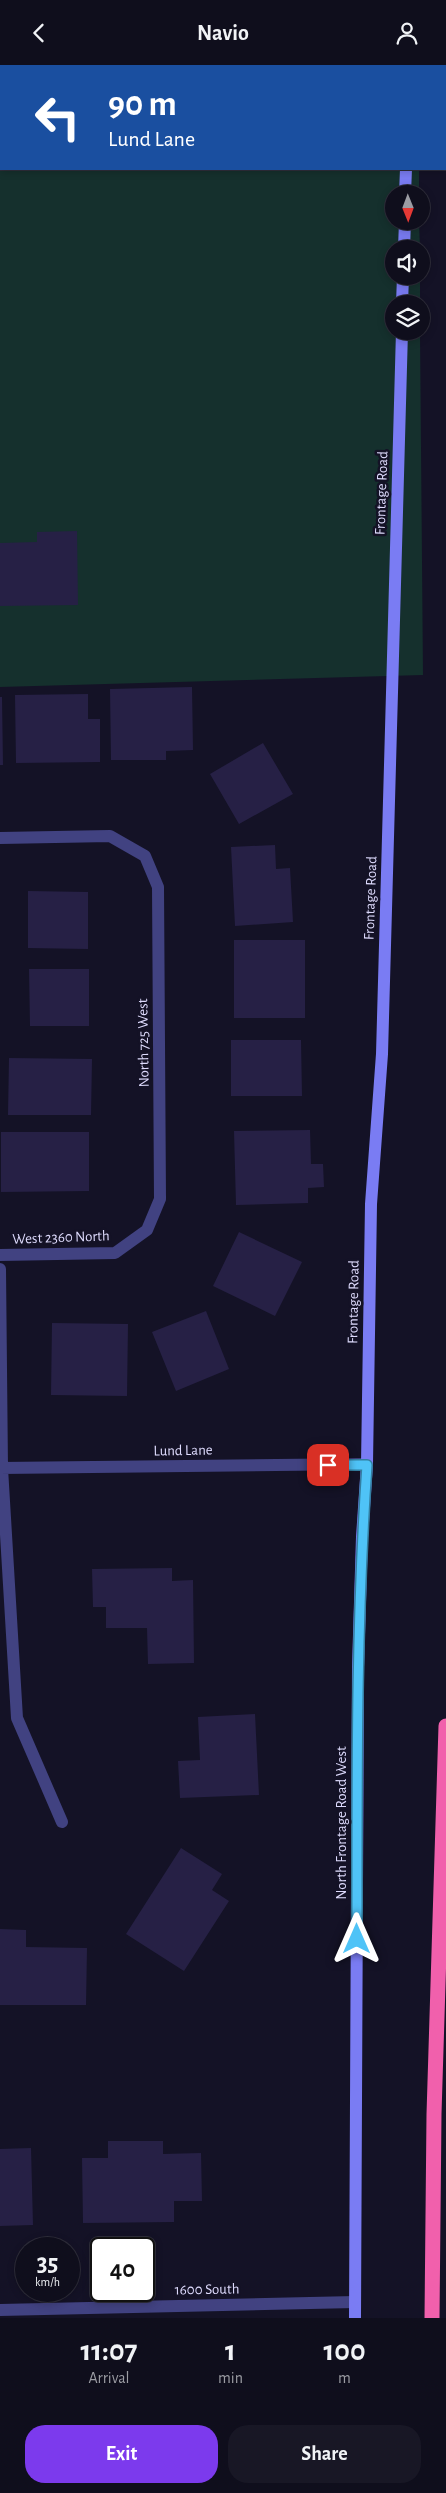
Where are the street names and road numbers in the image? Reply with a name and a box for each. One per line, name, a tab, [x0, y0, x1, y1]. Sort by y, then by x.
street label: Frontage Road	[373, 451, 390, 535]
street label: Frontage Road	[362, 856, 379, 940]
street label: North 725 West	[135, 998, 152, 1088]
street label: West 2360 North	[12, 1228, 110, 1247]
street label: Frontage Road	[345, 1260, 362, 1344]
street label: Lund Lane	[153, 1442, 213, 1459]
street label: North Frontage Road West	[334, 1746, 349, 1900]
street label: 1600 South	[174, 2281, 240, 2298]

